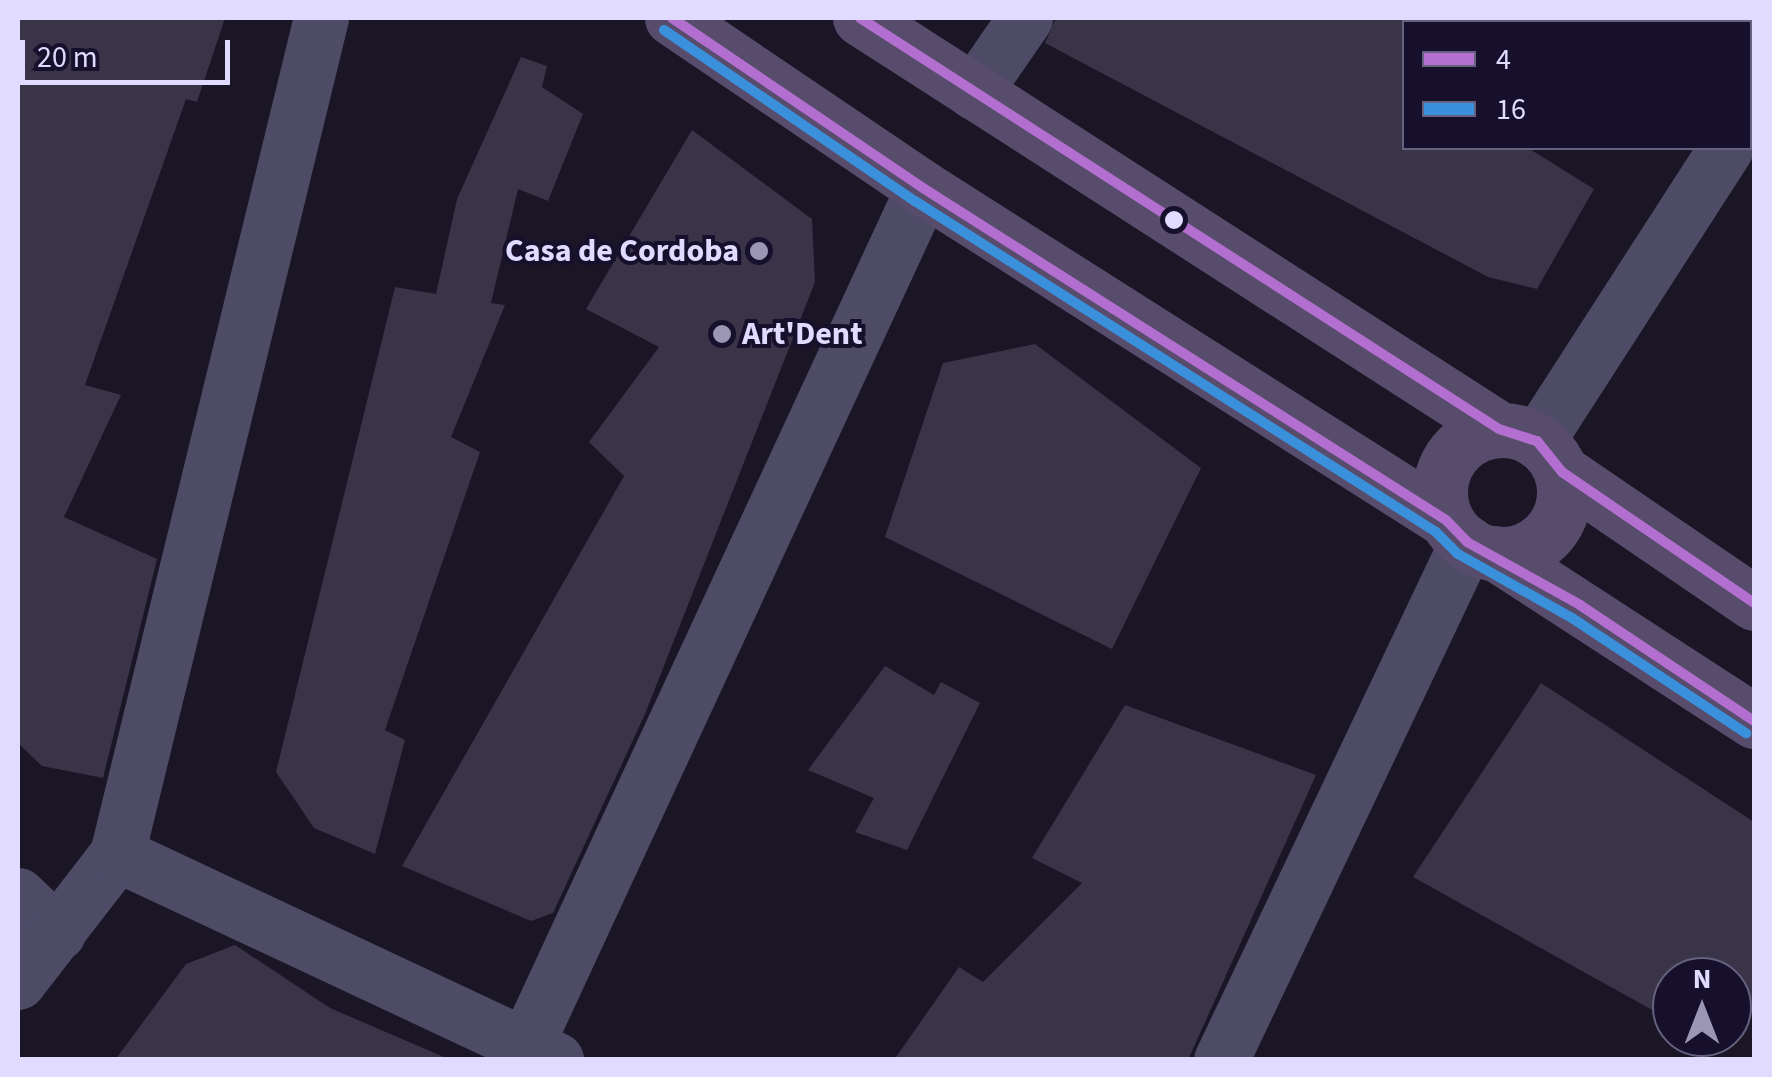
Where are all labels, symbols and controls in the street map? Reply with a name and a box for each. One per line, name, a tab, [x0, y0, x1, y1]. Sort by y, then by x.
scale bar	[25, 20, 235, 82]
legend	[1402, 20, 1752, 150]
text: 20 m	[37, 36, 98, 79]
text: 4	[1496, 38, 1511, 81]
text: 16	[1496, 88, 1526, 131]
unlabelled marker	[1164, 210, 1184, 230]
place label: Casa de Cordoba	[505, 232, 739, 270]
marker: Casa de Cordoba	[748, 240, 770, 262]
place label: Art'Dent	[742, 315, 862, 353]
marker: Art'Dent	[711, 323, 733, 345]
north arrow	[1652, 957, 1752, 1057]
text: N	[1693, 959, 1711, 999]

